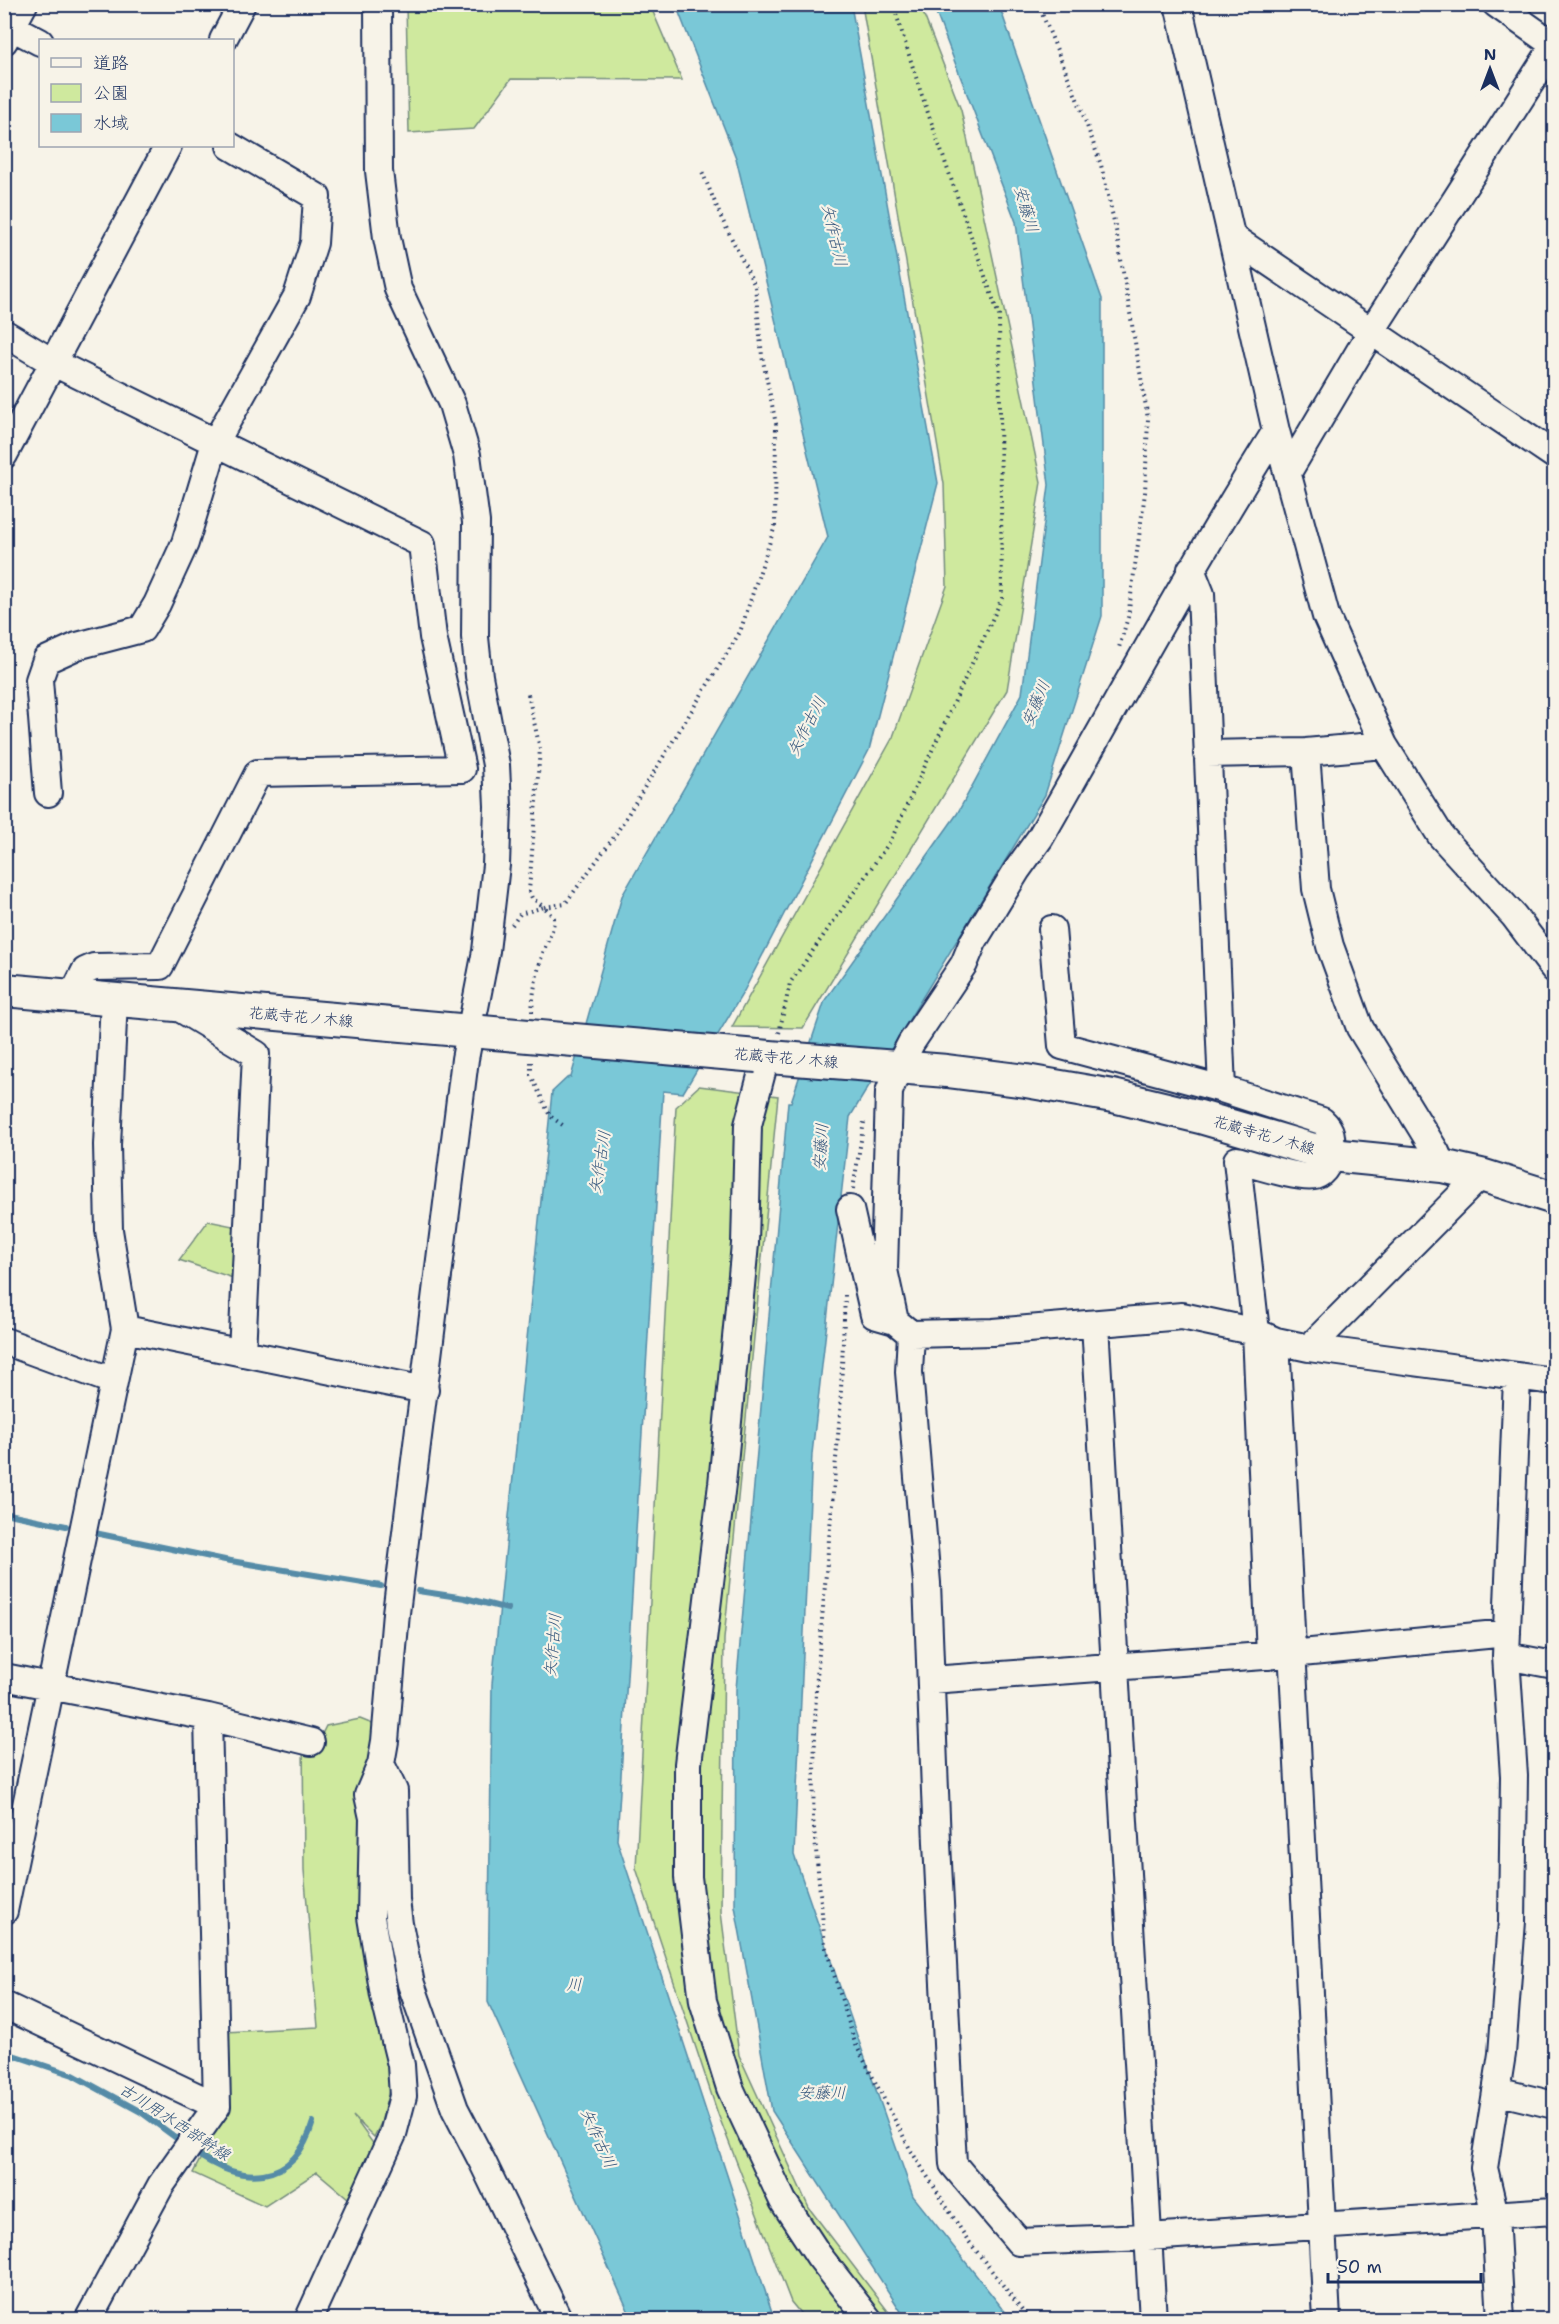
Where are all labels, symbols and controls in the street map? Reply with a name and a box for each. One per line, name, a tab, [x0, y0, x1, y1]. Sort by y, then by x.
legend	[39, 39, 234, 147]
north arrow	[1460, 39, 1520, 99]
text: N	[1484, 44, 1496, 65]
text: 道路	[93, 51, 129, 75]
text: 公園	[93, 81, 129, 105]
text: 水域	[93, 111, 129, 135]
water label: 安藤川	[1010, 183, 1043, 235]
water label: 矢作古川	[817, 202, 852, 269]
water label: 安藤川	[1016, 677, 1055, 729]
water label: 矢作古川	[783, 693, 830, 760]
street label: 花蔵寺花ノ木線	[248, 1002, 354, 1032]
street label: 花蔵寺花ノ木線	[733, 1043, 839, 1073]
street label: 花蔵寺花ノ木線	[1211, 1111, 1317, 1159]
water label: 安藤川	[808, 1122, 833, 1172]
water label: 矢作古川	[584, 1129, 615, 1195]
water label: 矢作古川	[539, 1612, 566, 1678]
water label: 川	[566, 1974, 582, 1995]
water label: 古川用水西部幹線	[115, 2078, 235, 2166]
water label: 安藤川	[798, 2082, 846, 2103]
water label: 矢作古川	[576, 2105, 621, 2172]
scale bar	[1328, 2246, 1481, 2284]
text: 50 m	[1337, 2255, 1382, 2279]

